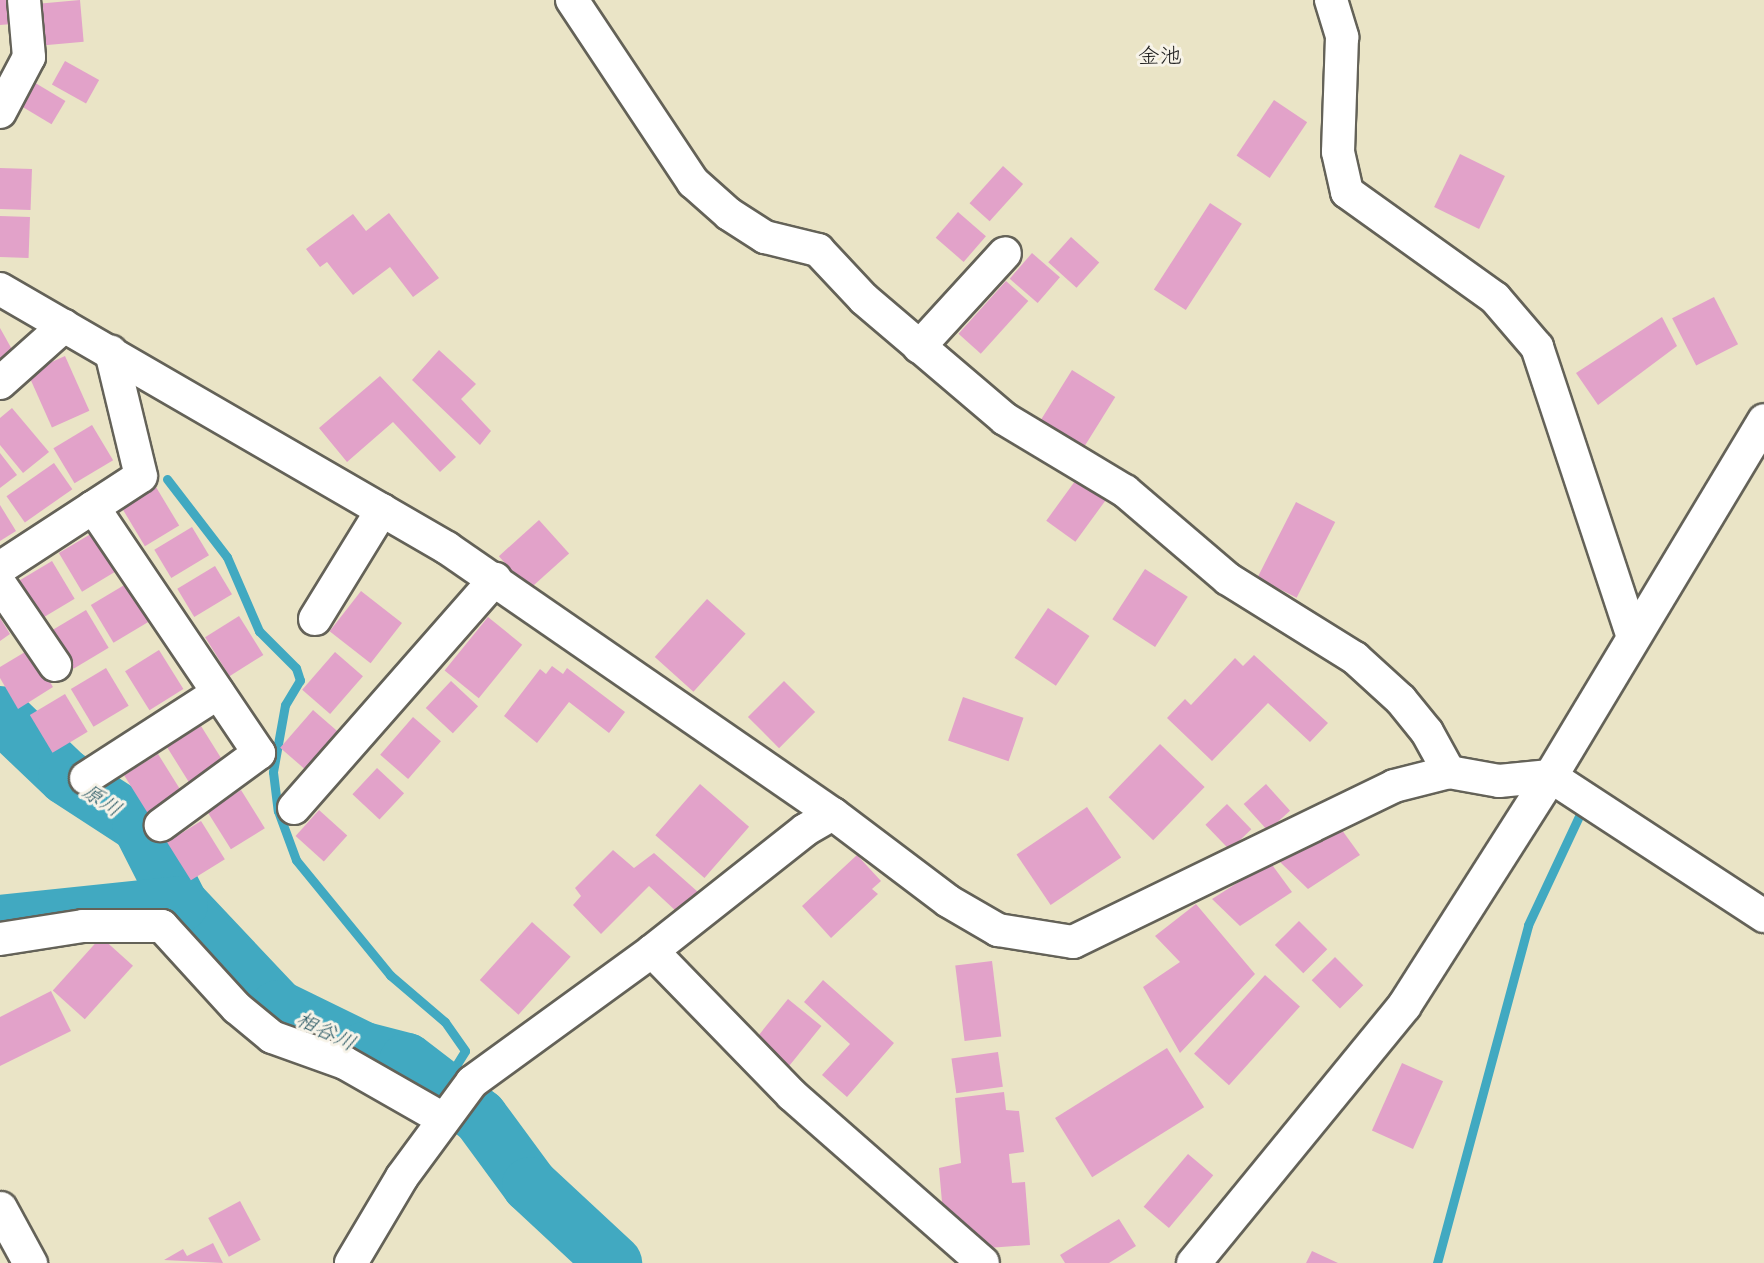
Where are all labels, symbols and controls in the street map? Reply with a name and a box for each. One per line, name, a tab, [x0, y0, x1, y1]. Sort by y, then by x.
district label: 金池	[1138, 43, 1182, 69]
water label: 原川	[78, 778, 126, 822]
water label: 相谷川	[292, 1006, 360, 1056]

